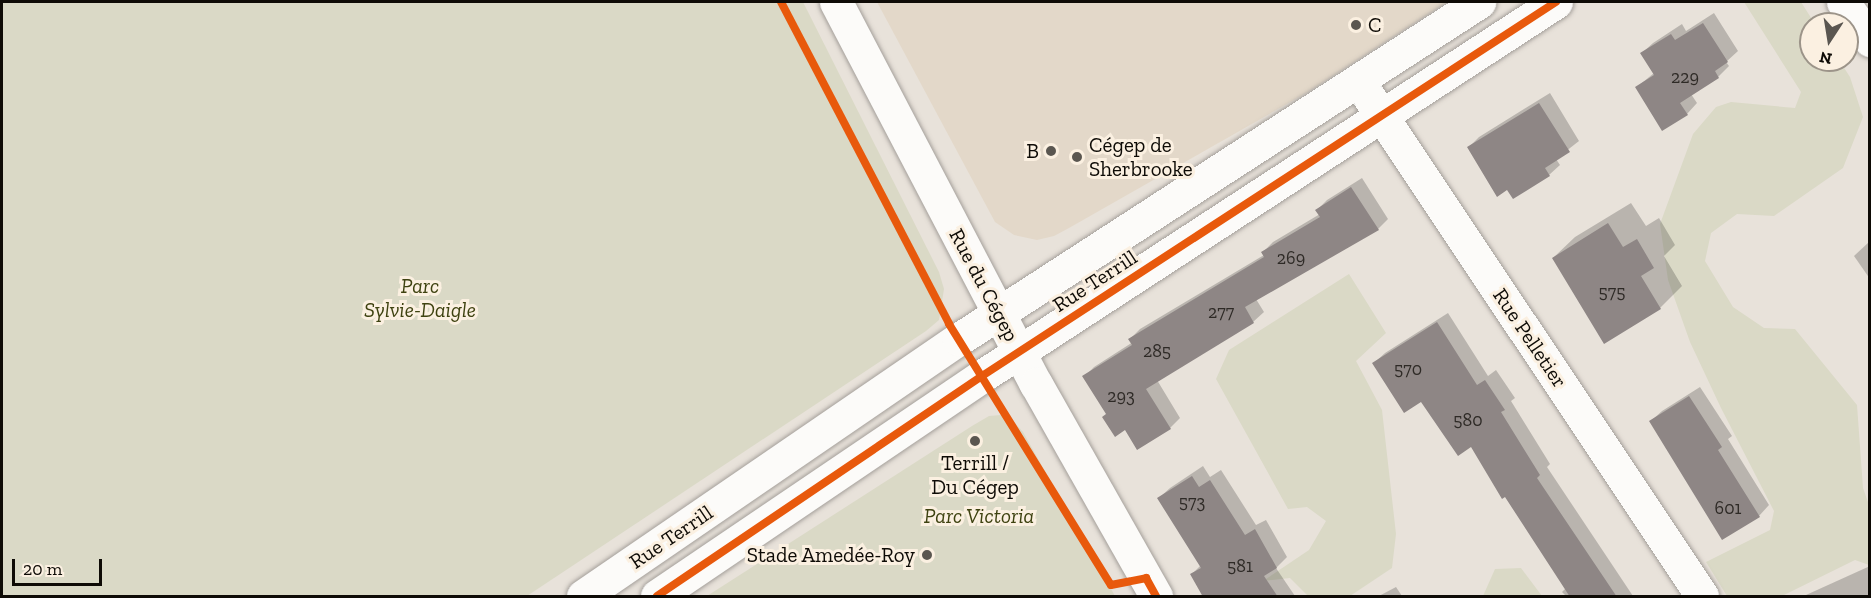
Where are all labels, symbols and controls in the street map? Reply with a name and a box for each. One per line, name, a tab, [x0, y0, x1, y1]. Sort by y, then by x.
place label: C	[1368, 12, 1382, 38]
north arrow	[1799, 12, 1859, 72]
marker: C	[1349, 18, 1363, 32]
text: N	[1818, 48, 1834, 69]
house number: 229	[1671, 66, 1699, 88]
place label: Cégep de Sherbrooke	[1089, 132, 1193, 182]
place label: B	[1026, 138, 1039, 164]
marker: B	[1044, 144, 1058, 158]
marker: Cégep de Sherbrooke	[1070, 150, 1084, 164]
street label: Rue du Cégep	[944, 224, 1024, 346]
street label: Rue Terrill	[1048, 244, 1142, 318]
house number: 269	[1277, 247, 1305, 269]
park label: Parc Sylvie-Daigle	[364, 273, 476, 323]
house number: 575	[1599, 281, 1625, 303]
street label: Rue Pelletier	[1488, 284, 1572, 392]
house number: 277	[1208, 301, 1234, 323]
house number: 285	[1143, 340, 1171, 362]
house number: 570	[1394, 358, 1422, 380]
house number: 293	[1107, 385, 1135, 407]
house number: 580	[1453, 409, 1483, 431]
marker: Terrill / Du Cégep	[968, 434, 982, 448]
place label: Terrill / Du Cégep	[931, 450, 1019, 500]
house number: 573	[1179, 491, 1205, 513]
house number: 601	[1715, 497, 1741, 519]
street label: Rue Terrill	[624, 500, 718, 574]
park label: Parc Victoria	[923, 503, 1035, 529]
place label: Stade Amedée-Roy	[746, 542, 915, 568]
scale bar	[15, 547, 105, 585]
marker: Stade Amedée-Roy	[920, 548, 934, 562]
house number: 581	[1227, 555, 1253, 577]
text: 20 m	[23, 558, 62, 580]

